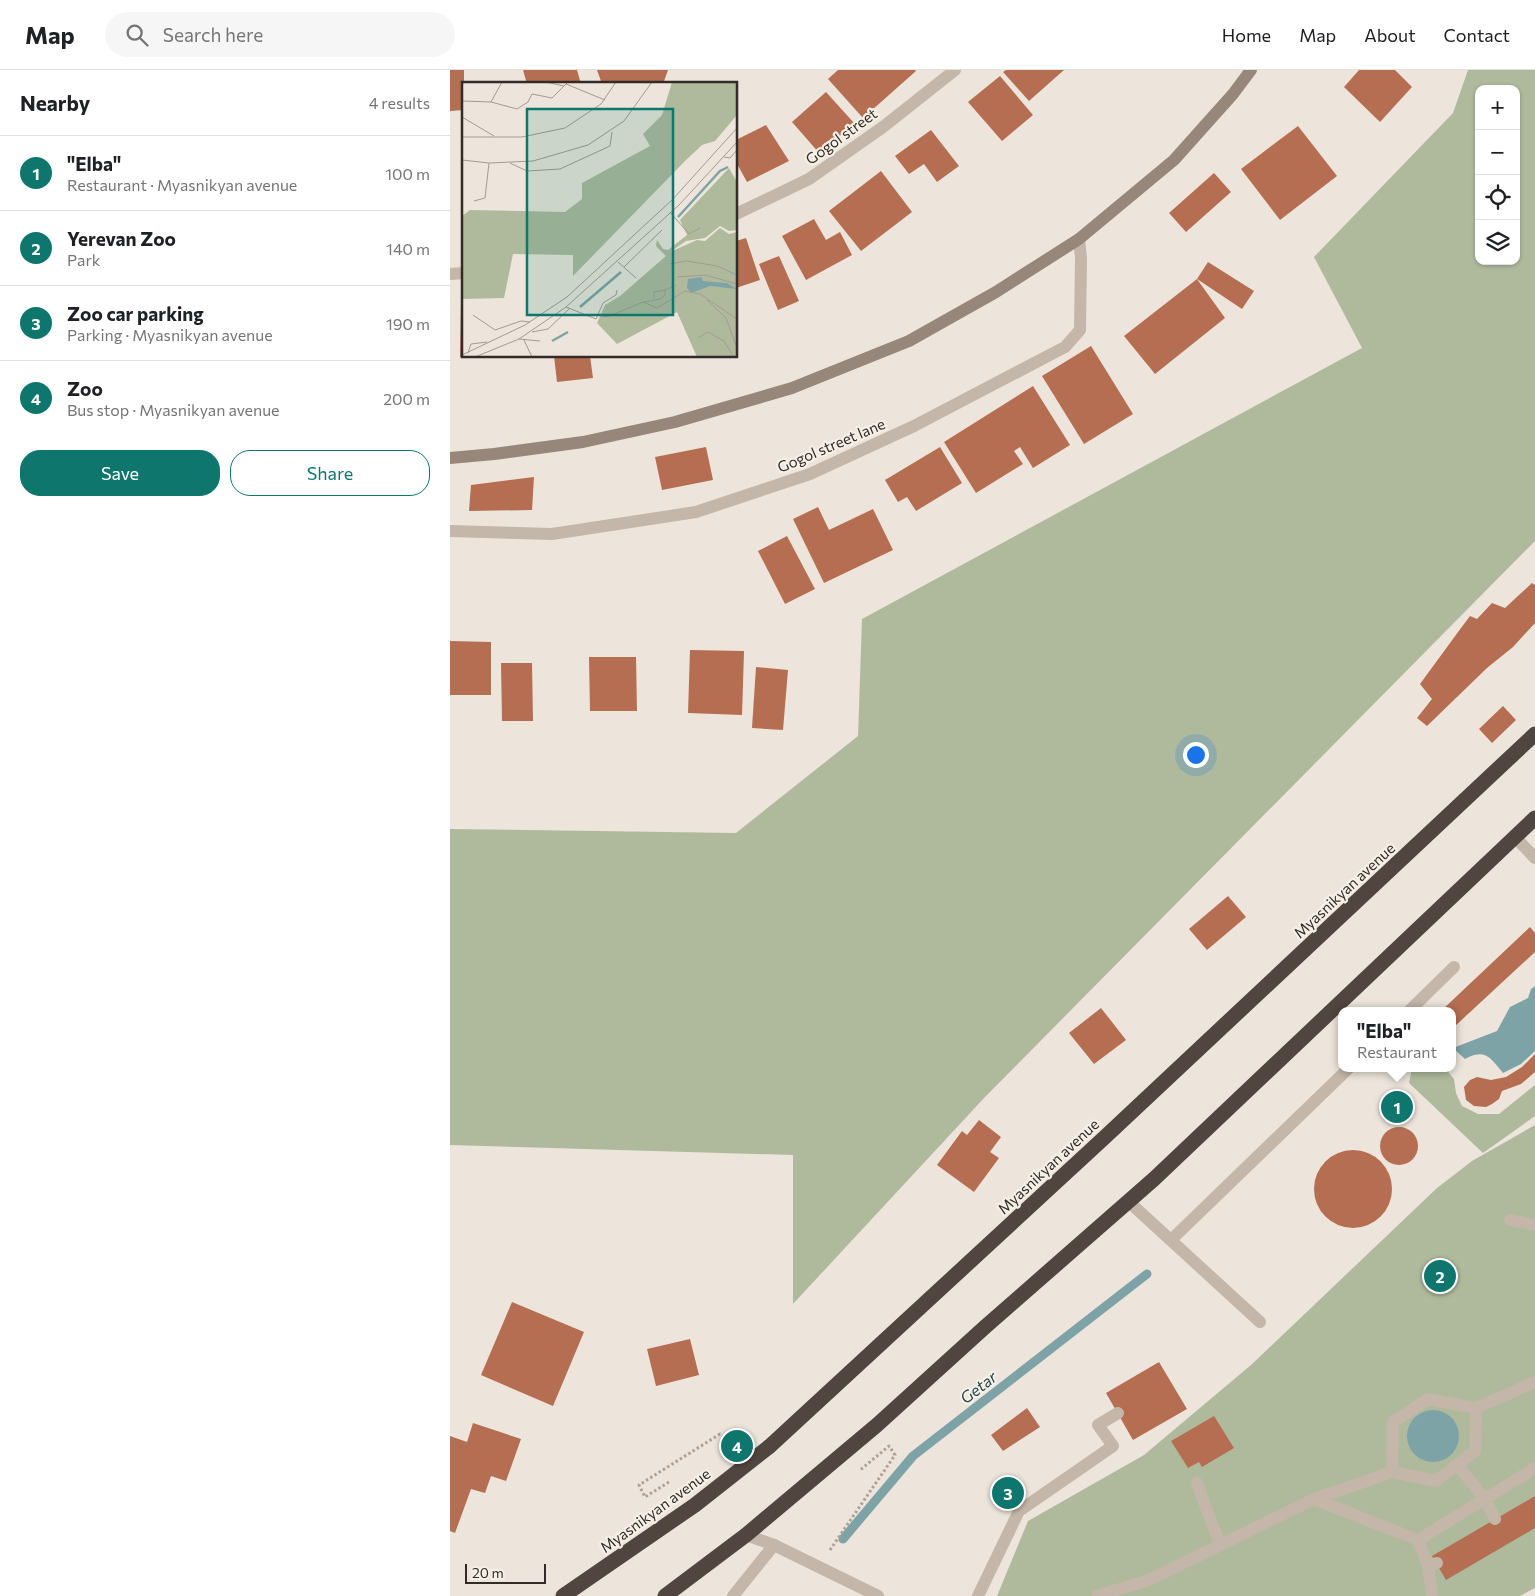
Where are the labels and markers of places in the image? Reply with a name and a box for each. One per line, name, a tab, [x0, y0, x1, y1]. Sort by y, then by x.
pin: 1	[1381, 1088, 1413, 1126]
pin: 2	[1424, 1257, 1456, 1295]
pin: 4	[721, 1427, 753, 1465]
pin: 3	[992, 1474, 1024, 1512]

